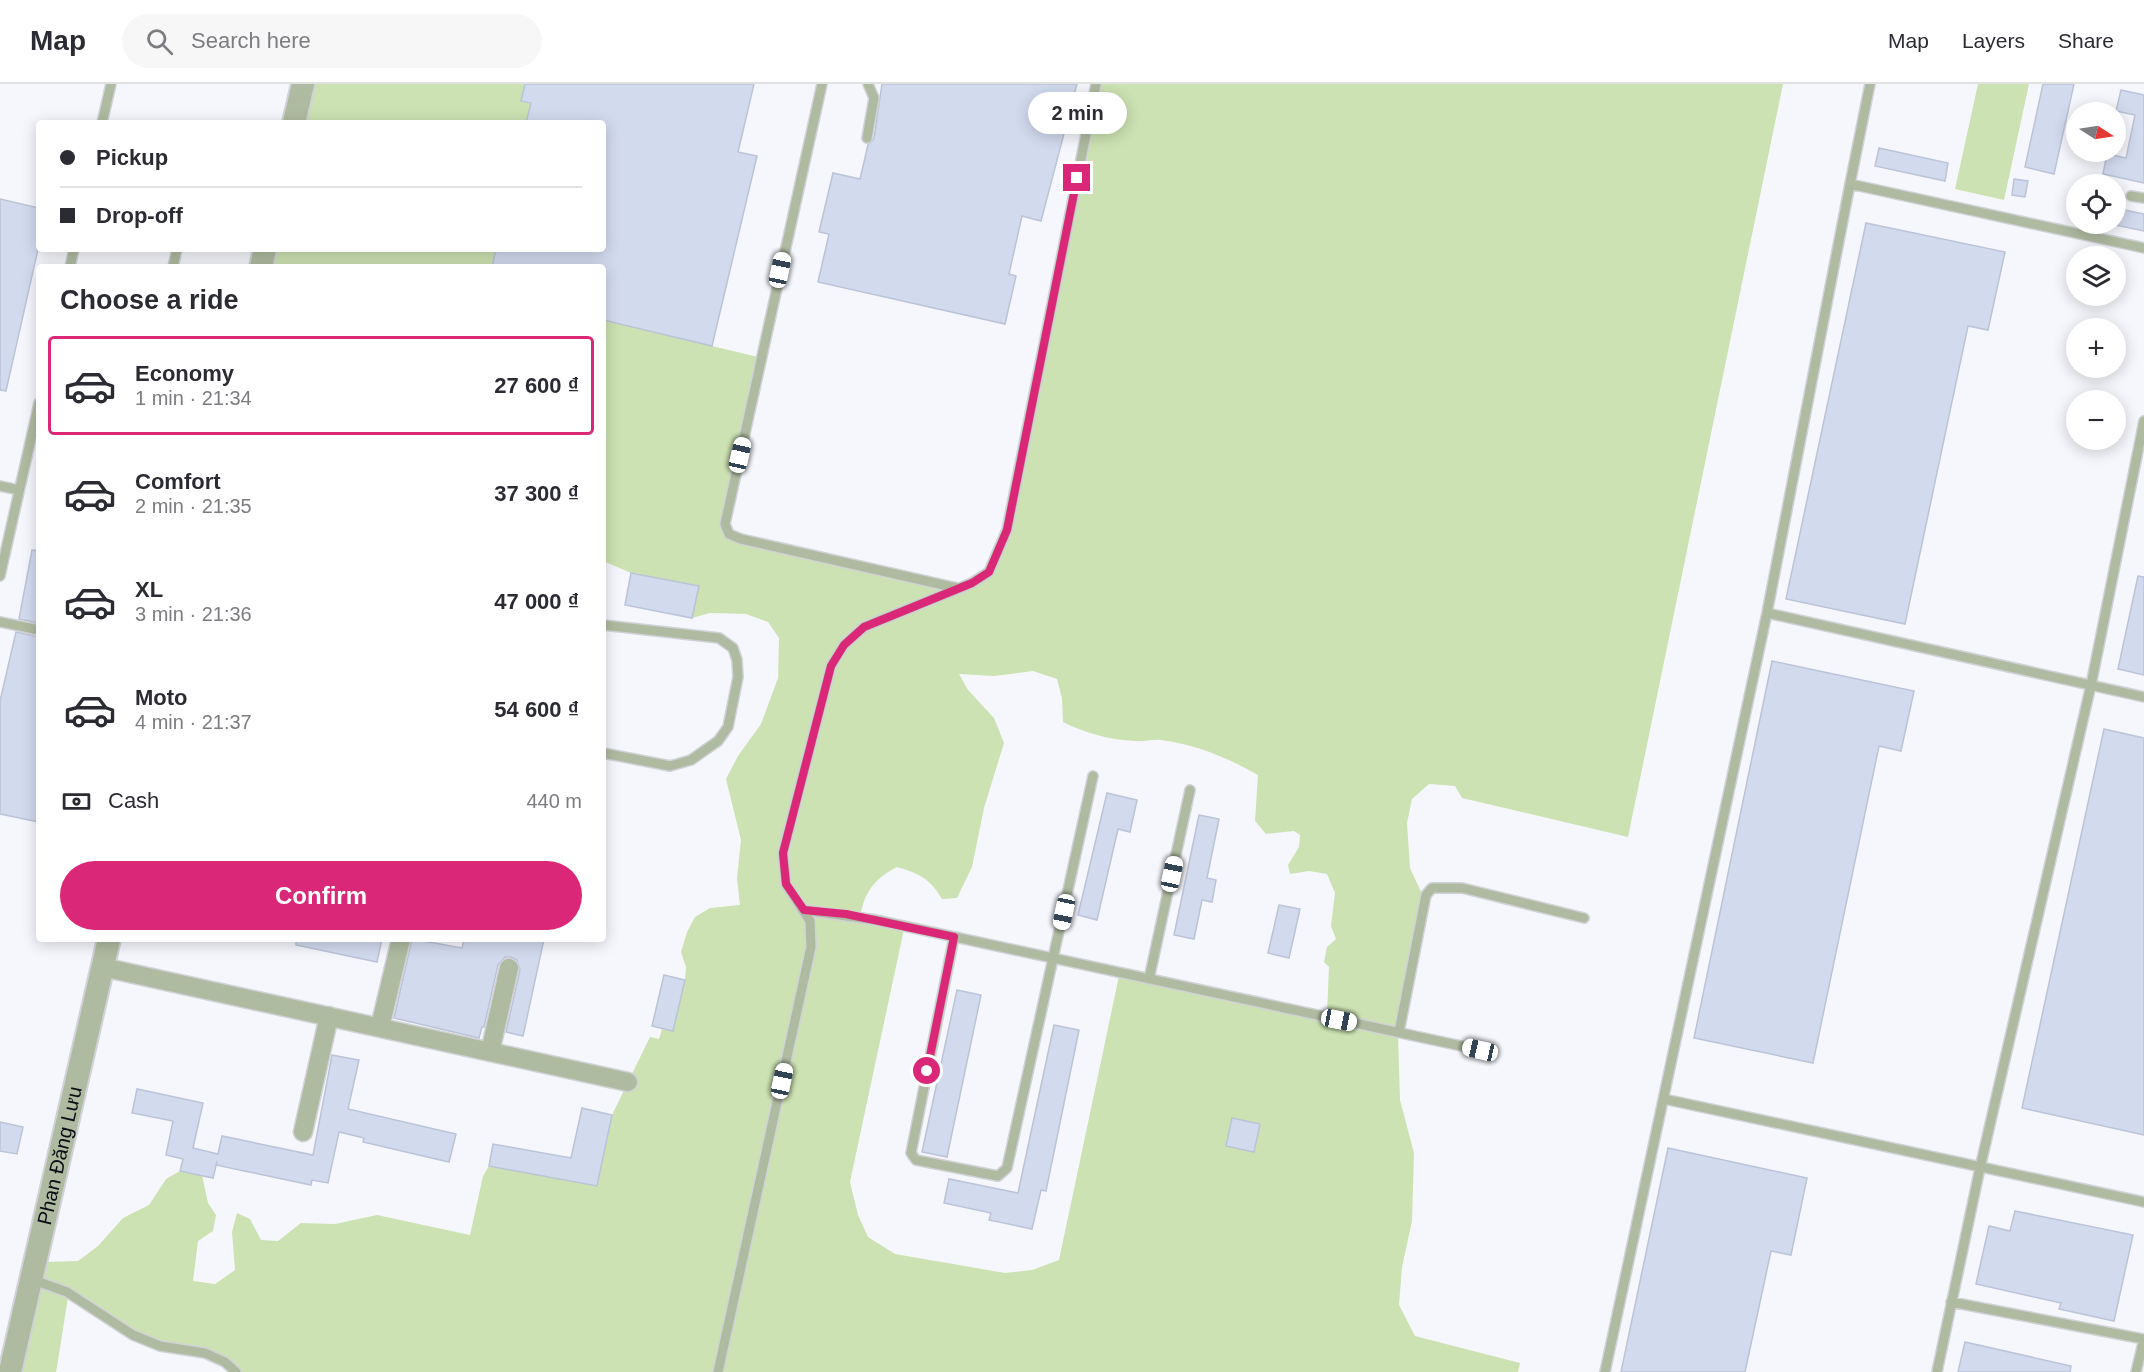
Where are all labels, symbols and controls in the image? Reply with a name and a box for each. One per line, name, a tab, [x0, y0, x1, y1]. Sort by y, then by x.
search box	[122, 14, 542, 68]
text: Map	[30, 25, 86, 56]
icon: search	[143, 25, 176, 58]
text: Search here	[191, 28, 311, 53]
text: Map	[1888, 29, 1929, 52]
text: Layers	[1962, 29, 2025, 52]
text: Share	[2058, 29, 2114, 52]
callout: 2 min	[1028, 91, 1126, 133]
text: 2 min	[1051, 102, 1104, 124]
north arrow	[2066, 102, 2126, 162]
map controls	[2066, 102, 2126, 450]
text: Pickup	[96, 145, 168, 170]
route end	[1063, 164, 1090, 191]
button: locate	[2066, 174, 2126, 234]
text: Drop-off	[96, 203, 183, 228]
button: layers	[2066, 246, 2126, 306]
car	[767, 251, 793, 289]
text: Choose a ride	[60, 285, 239, 315]
button: +	[2066, 318, 2126, 378]
icon: car	[63, 359, 117, 413]
text: Economy	[135, 361, 234, 386]
text: 27 600 ₫	[494, 373, 579, 398]
text: 1 min · 21:34	[135, 387, 252, 409]
button: −	[2066, 390, 2126, 450]
car	[727, 435, 753, 475]
icon: car	[63, 467, 117, 521]
text: Comfort	[135, 469, 221, 494]
text: 37 300 ₫	[494, 481, 579, 506]
text: 2 min · 21:35	[135, 495, 252, 517]
icon: car	[63, 575, 117, 629]
text: XL	[135, 577, 163, 602]
text: 47 000 ₫	[494, 589, 579, 614]
text: 3 min · 21:36	[135, 603, 252, 625]
icon: car	[63, 683, 117, 737]
text: Moto	[135, 685, 188, 710]
text: 54 600 ₫	[494, 697, 579, 722]
text: 4 min · 21:37	[135, 711, 252, 733]
icon: cash	[60, 785, 93, 818]
text: Cash	[108, 788, 159, 813]
text: 440 m	[526, 790, 582, 812]
car	[1159, 855, 1185, 893]
button: Confirm	[60, 861, 582, 930]
car	[1051, 893, 1077, 931]
car	[1320, 1008, 1358, 1032]
car	[1460, 1037, 1500, 1063]
route start	[913, 1057, 940, 1084]
car	[769, 1062, 795, 1100]
street label: Phan Đăng Lưu	[33, 1084, 86, 1227]

